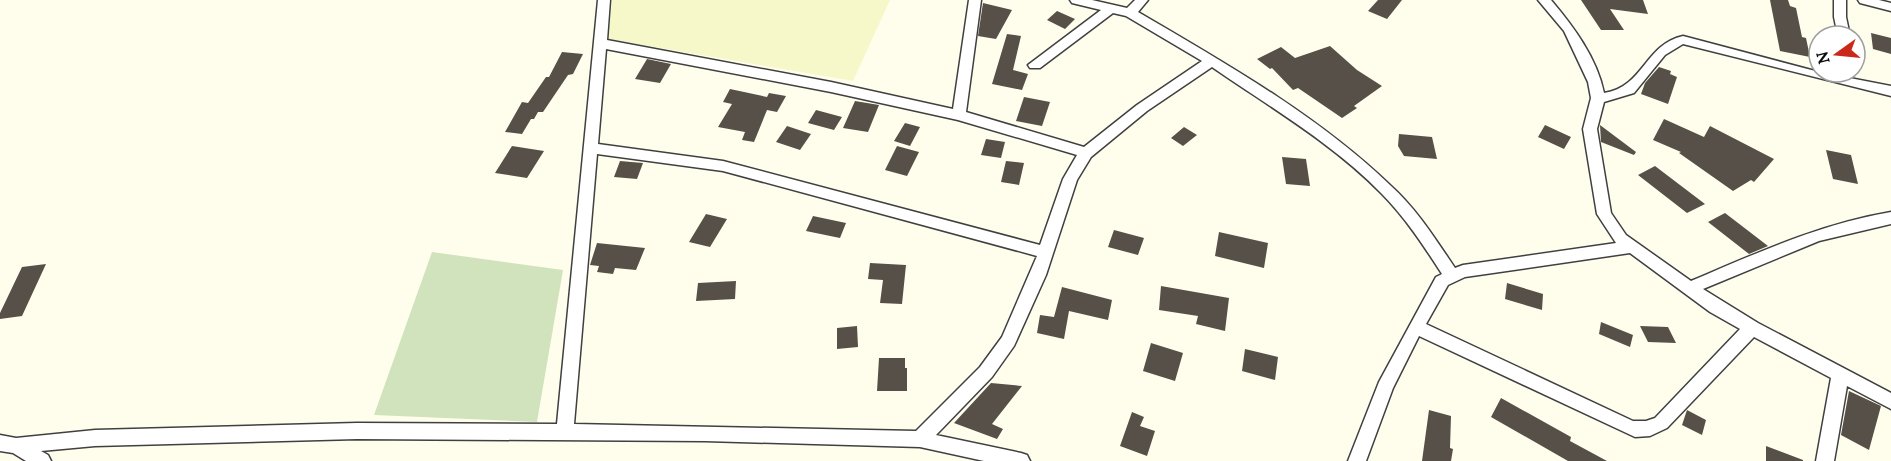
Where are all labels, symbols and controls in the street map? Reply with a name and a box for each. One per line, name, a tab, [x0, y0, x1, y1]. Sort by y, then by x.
north arrow	[1807, 24, 1867, 84]
text: N	[1811, 49, 1834, 66]

